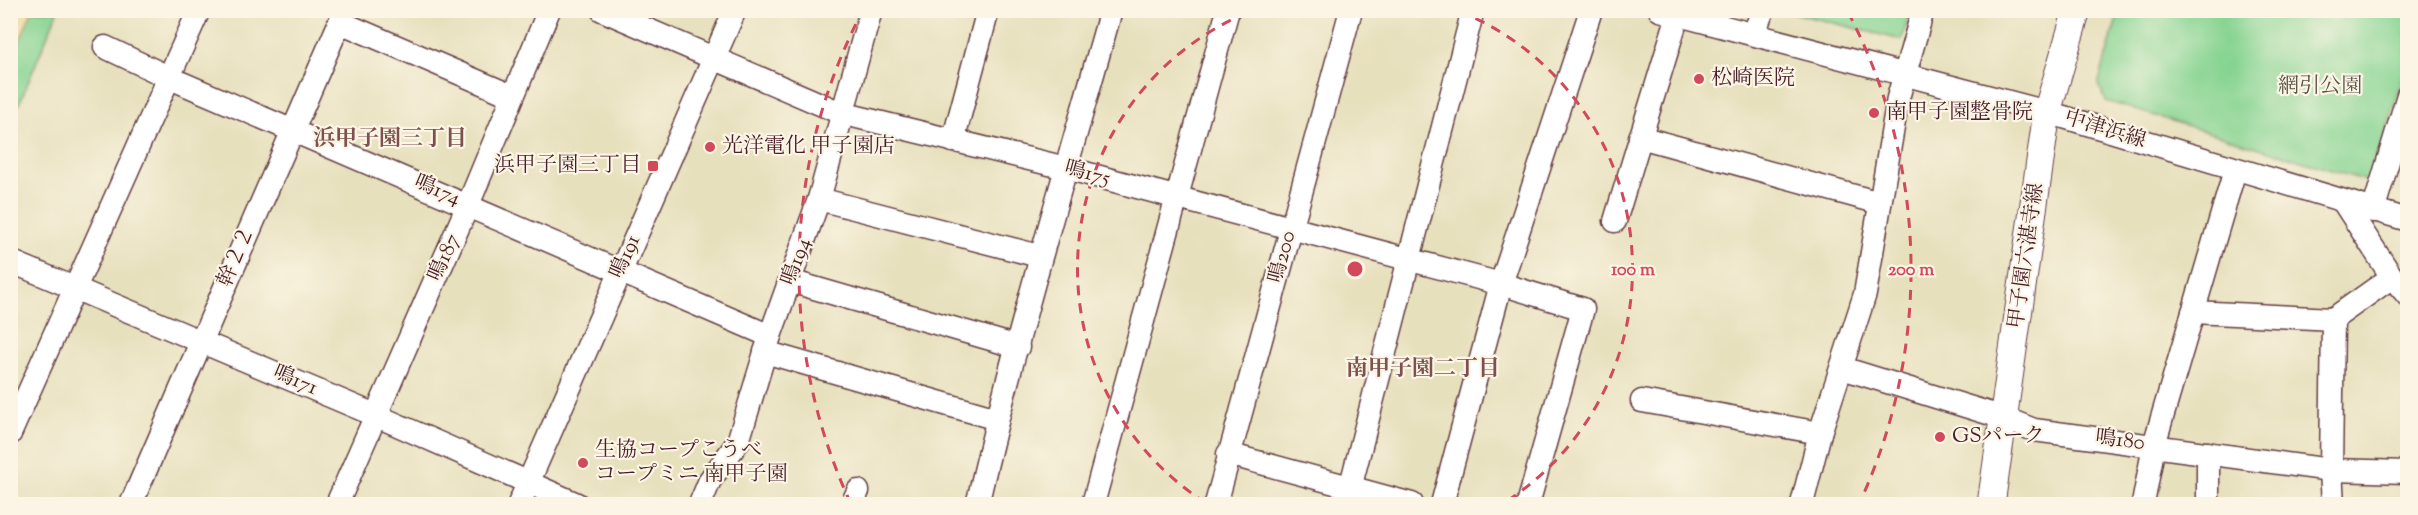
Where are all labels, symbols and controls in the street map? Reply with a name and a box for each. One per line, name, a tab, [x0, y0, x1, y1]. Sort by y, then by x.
place label: 松崎医院	[1711, 64, 1795, 94]
marker: 松崎医院	[1692, 72, 1706, 86]
park label: 網引公園	[2278, 72, 2362, 102]
place label: 南甲子園整骨院	[1886, 98, 2033, 128]
street label: 中津浜線	[2060, 103, 2150, 157]
marker: 南甲子園整骨院	[1867, 106, 1881, 120]
district label: 浜甲子園三丁目	[313, 124, 467, 156]
place label: 光洋電化 甲子園店	[722, 132, 894, 162]
marker: 光洋電化 甲子園店	[703, 140, 717, 154]
place label: 浜甲子園三丁目	[494, 151, 641, 181]
street label: 鳴175	[1061, 154, 1113, 194]
marker: 浜甲子園三丁目	[646, 159, 660, 173]
street label: 鳴174	[409, 168, 465, 214]
street label: 甲子園六湛寺線	[2002, 181, 2052, 331]
street label: 幹２２	[211, 222, 263, 292]
street label: 鳴200	[1262, 227, 1304, 287]
street label: 鳴187	[421, 229, 469, 287]
street label: 鳴191	[603, 230, 649, 284]
street label: 鳴194	[775, 234, 819, 290]
text: 100 m	[1611, 258, 1655, 284]
text: 200 m	[1888, 258, 1934, 284]
centre of rings	[1345, 259, 1365, 279]
district label: 南甲子園二丁目	[1346, 354, 1500, 386]
street label: 鳴171	[268, 358, 322, 404]
place label: GSパーク	[1952, 422, 2045, 452]
street label: 鳴180	[2093, 423, 2147, 459]
marker: GSパーク	[1933, 430, 1947, 444]
place label: 生協コープこうべ コープミニ 南甲子園	[595, 436, 787, 490]
marker: 生協コープこうべ コープミニ 南甲子園	[576, 456, 590, 470]

